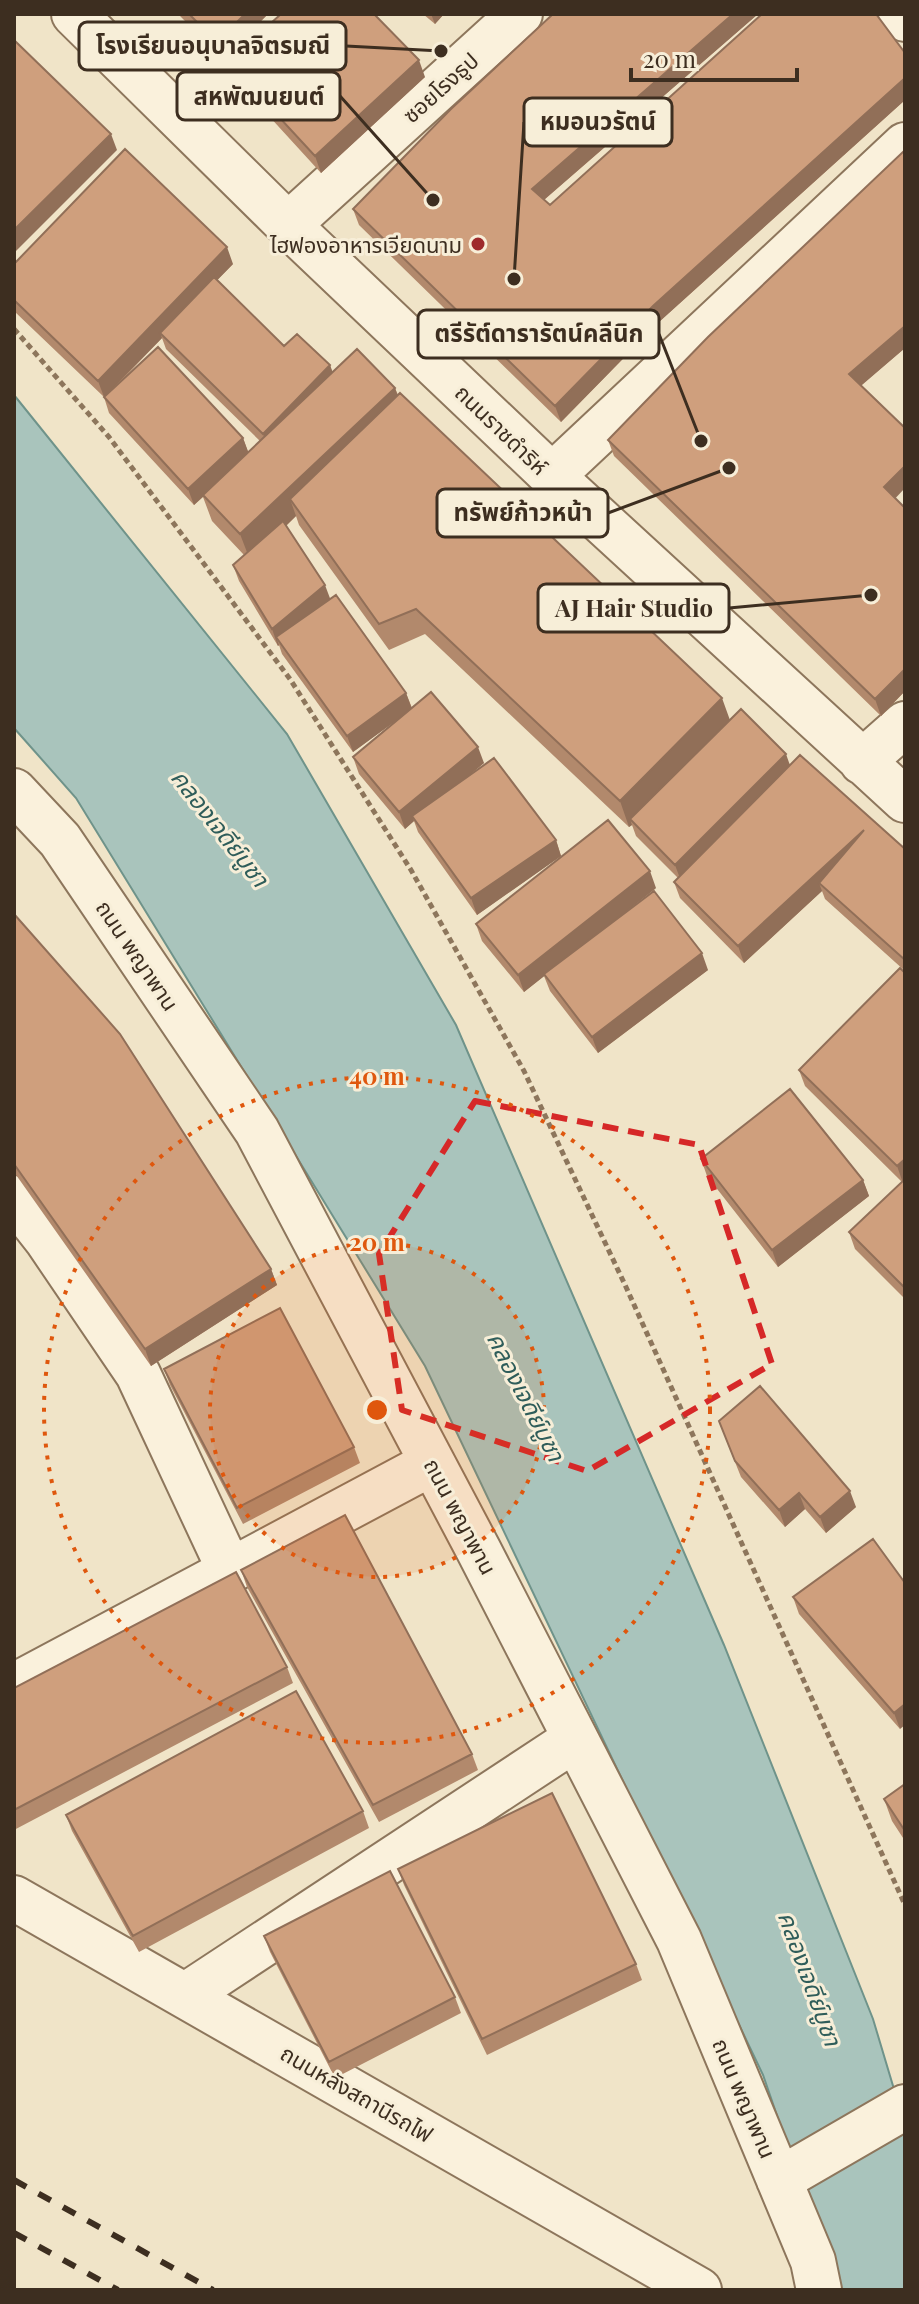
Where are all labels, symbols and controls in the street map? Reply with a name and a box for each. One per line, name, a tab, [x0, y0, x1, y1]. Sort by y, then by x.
callout: โรงเรียนอนุบาลจิตรมณี	[79, 22, 346, 70]
text: โรงเรียนอนุบาลจิตรมณี	[96, 28, 330, 61]
scale bar	[631, 32, 797, 82]
text: 20 m	[643, 42, 696, 74]
street label: ซอยโรงธูป	[396, 45, 484, 129]
callout: สหพัฒนยนต์	[177, 72, 340, 120]
text: สหพัฒนยนต์	[193, 79, 325, 111]
callout: หมอนวรัตน์	[524, 98, 672, 146]
text: หมอนวรัตน์	[540, 104, 656, 136]
place label: ไฮฟองอาหารเวียดนาม	[269, 229, 462, 259]
marker: ไฮฟองอาหารเวียดนาม	[469, 235, 487, 253]
callout: ตรีรัต์ดารารัตน์คลีนิก	[418, 310, 659, 358]
text: ตรีรัต์ดารารัตน์คลีนิก	[435, 316, 643, 348]
street label: ถนนราชดำริห์	[449, 377, 555, 481]
callout: ทรัพย์ก้าวหน้า	[437, 489, 608, 537]
text: ทรัพย์ก้าวหน้า	[454, 495, 592, 527]
callout: AJ Hair Studio	[538, 584, 729, 632]
text: AJ Hair Studio	[554, 591, 713, 623]
water label: คลองเจดีย์บูชา	[164, 762, 278, 894]
street label: ถนน พญาพาน	[90, 894, 186, 1016]
text: 40 m	[349, 1059, 405, 1091]
text: 20 m	[349, 1225, 405, 1257]
water label: คลองเจดีย์บูชา	[480, 1326, 574, 1468]
centre of rings	[363, 1396, 391, 1424]
street label: ถนน พญาพาน	[418, 1453, 504, 1579]
water label: คลองเจดีย์บูชา	[771, 1906, 851, 2051]
street label: ถนน พญาพาน	[706, 2033, 784, 2163]
street label: ถนนหลังสถานีรถไฟ	[275, 2037, 439, 2149]

